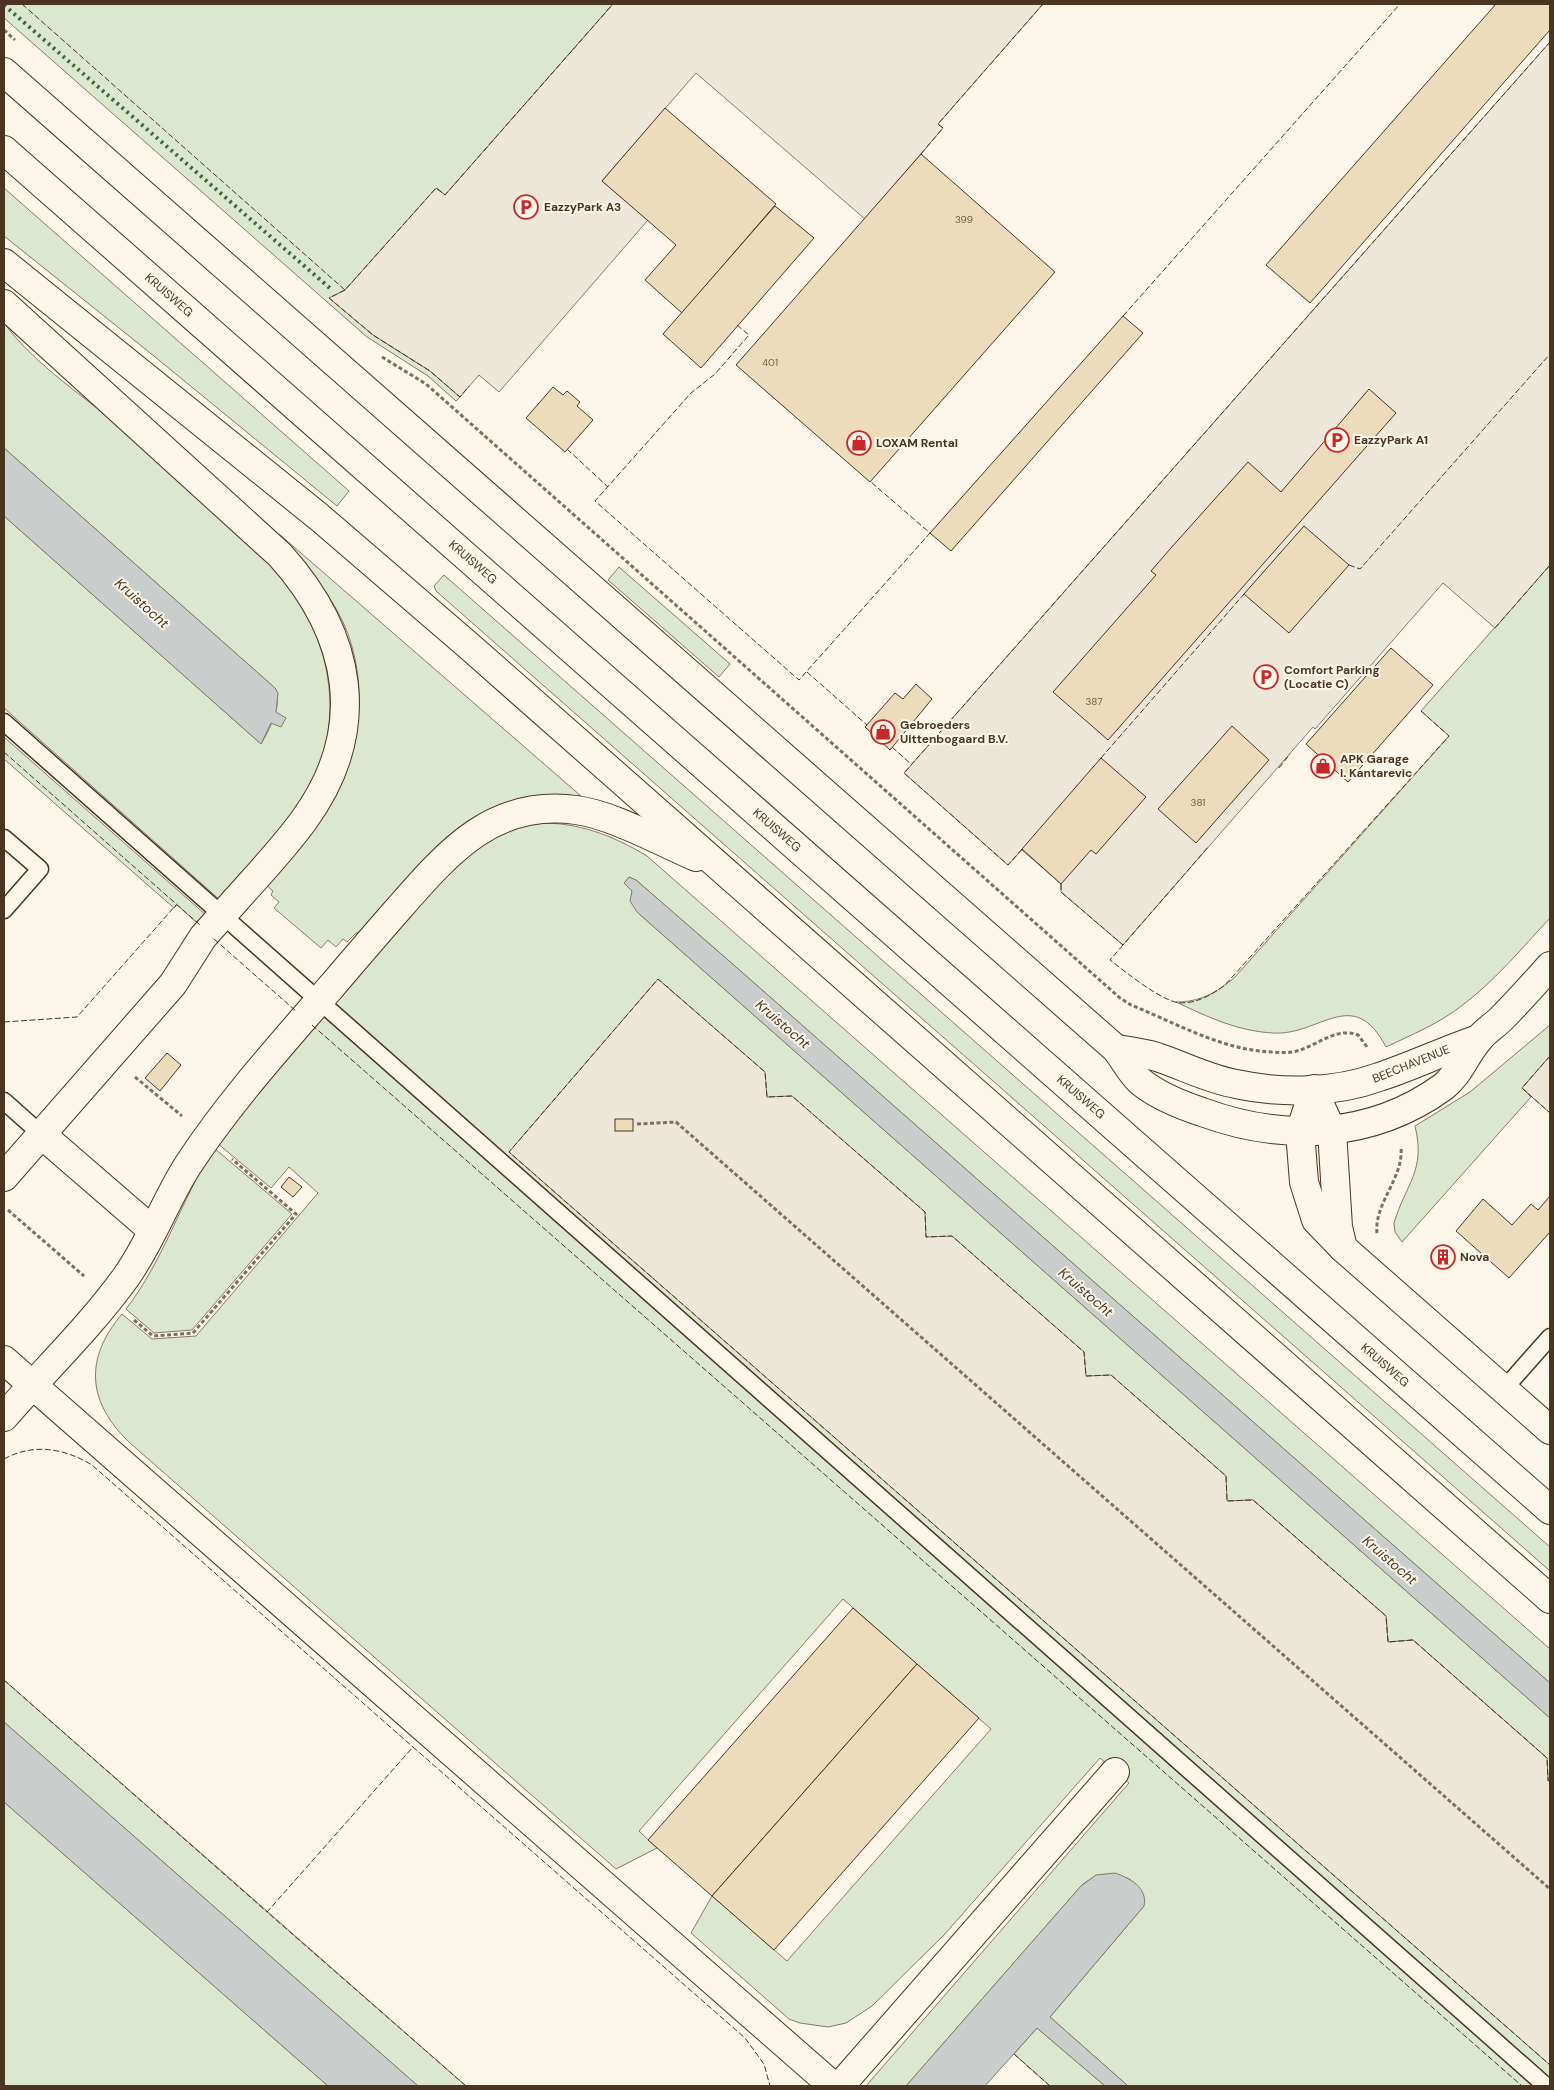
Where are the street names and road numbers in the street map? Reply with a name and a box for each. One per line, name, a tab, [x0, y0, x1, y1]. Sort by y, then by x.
street label: KRUISWEG	[141, 270, 197, 320]
street label: KRUISWEG	[445, 537, 501, 587]
street label: KRUISWEG	[749, 805, 805, 855]
street label: BEECHAVENUE	[1370, 1041, 1452, 1087]
street label: KRUISWEG	[1053, 1072, 1109, 1122]
street label: KRUISWEG	[1357, 1340, 1413, 1390]

